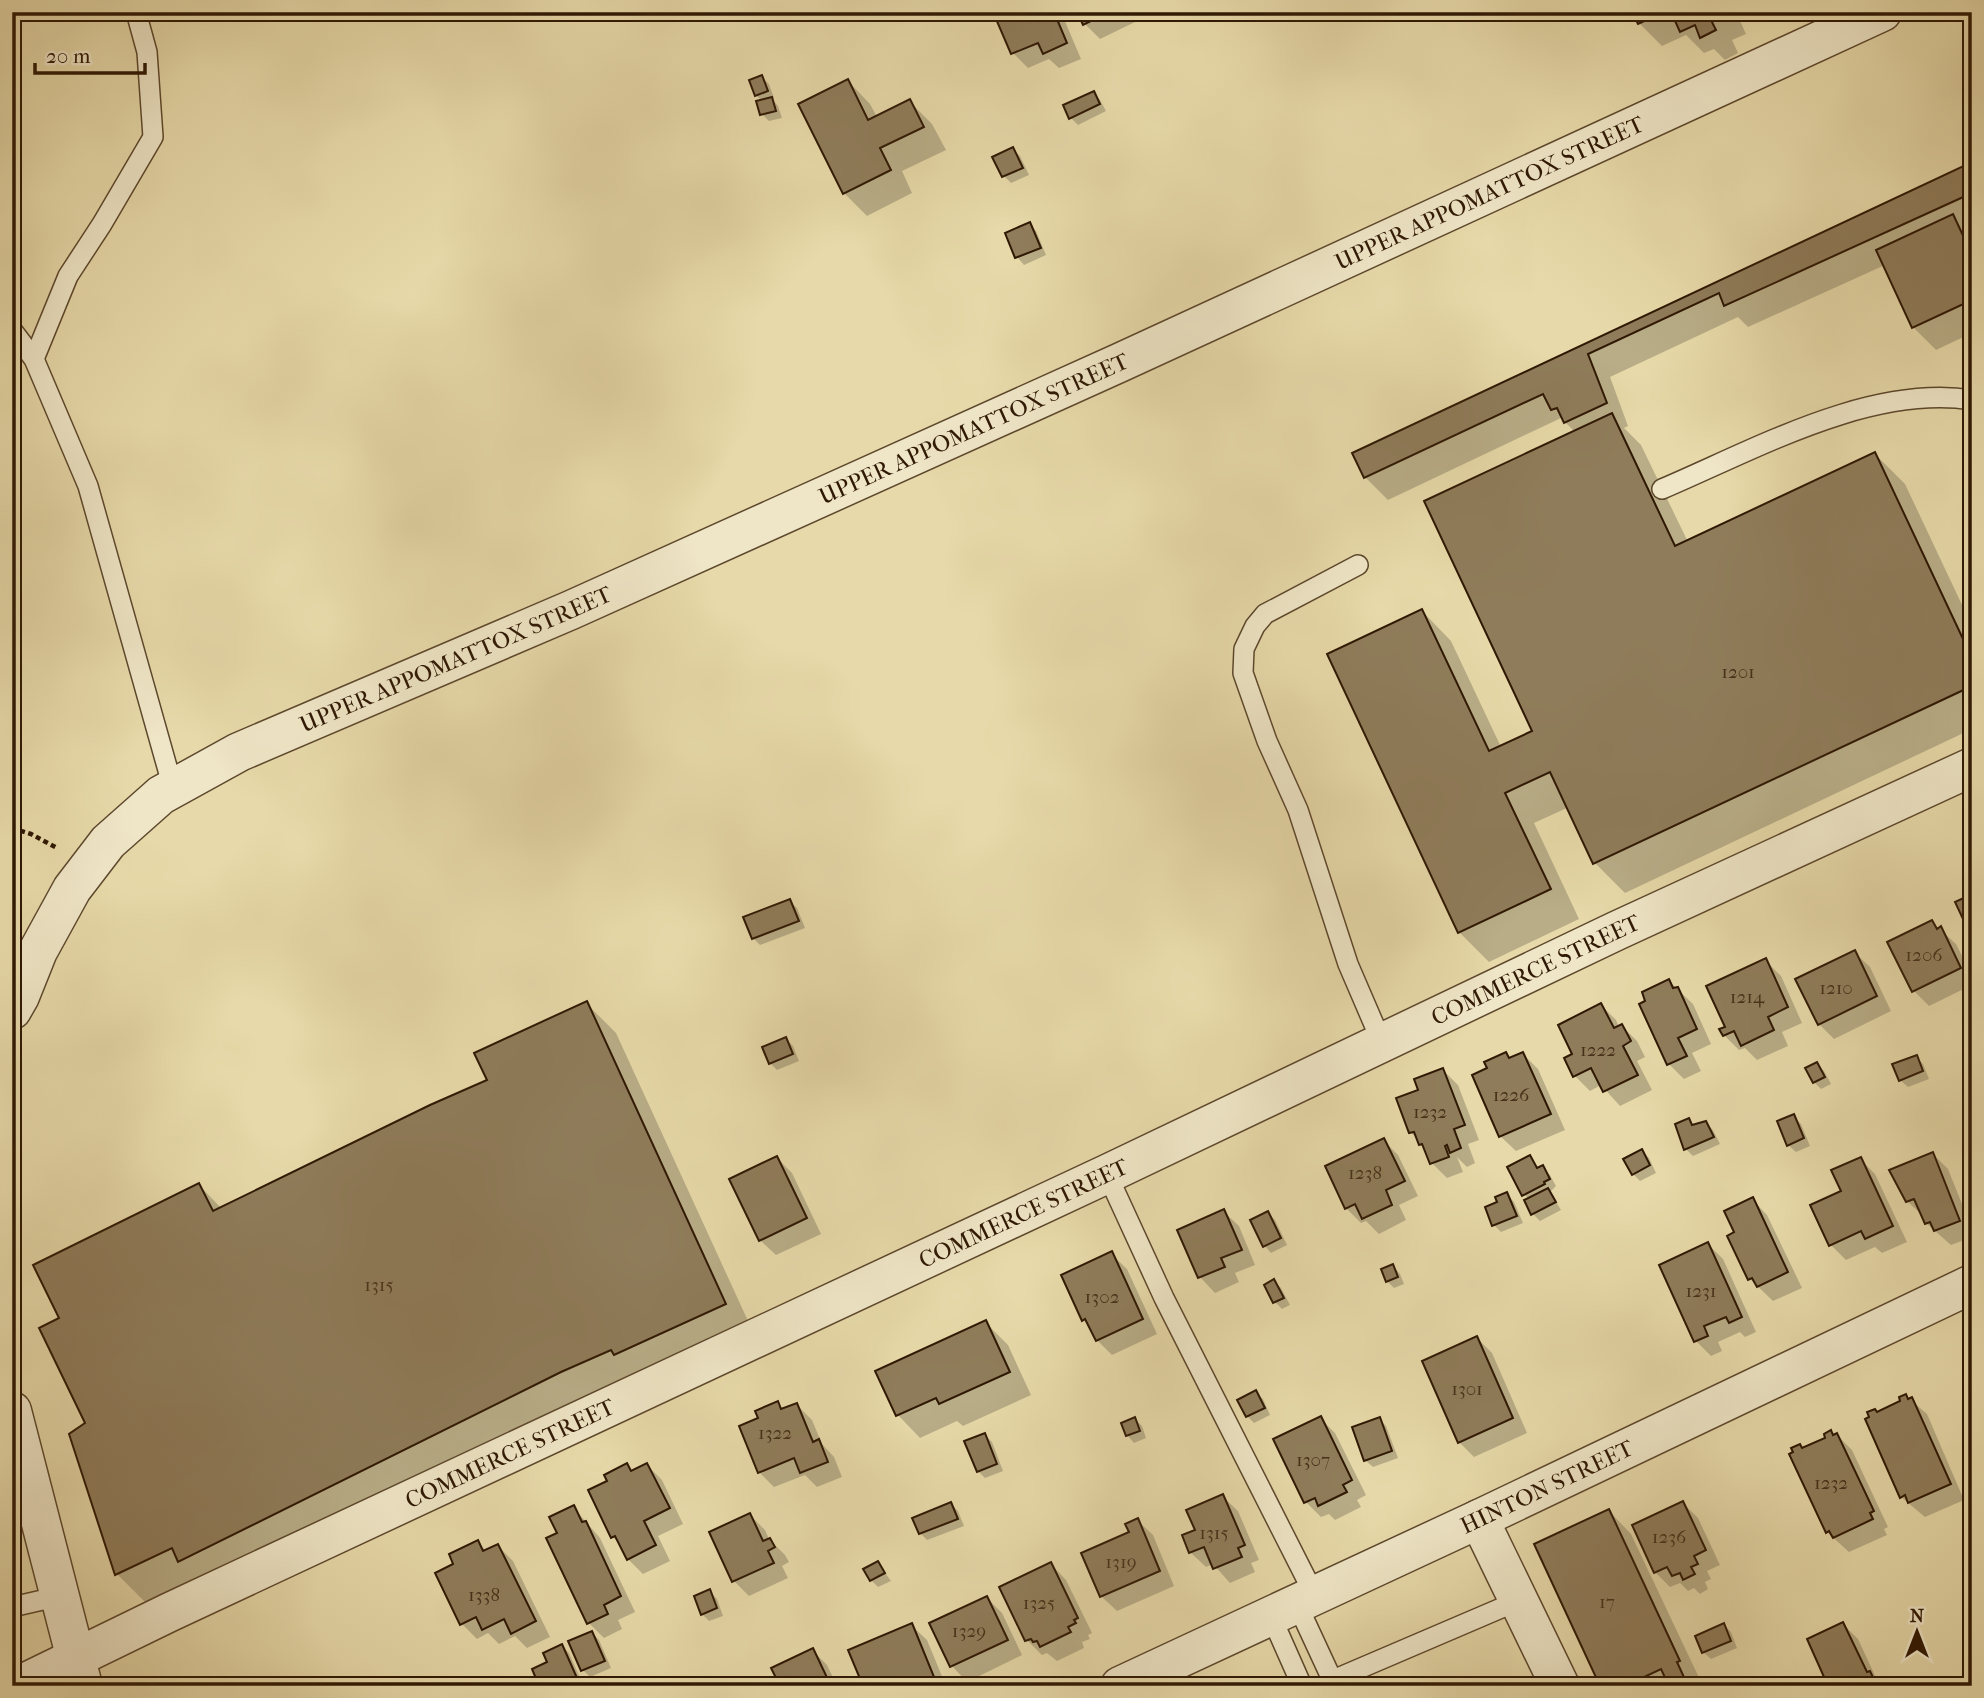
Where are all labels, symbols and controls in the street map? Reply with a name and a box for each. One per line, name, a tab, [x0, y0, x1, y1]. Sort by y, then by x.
scale bar	[35, 32, 145, 76]
text: 20 m	[46, 44, 91, 68]
street label: UPPER APPOMATTOX STREET	[1330, 110, 1648, 275]
street label: UPPER APPOMATTOX STREET	[814, 347, 1133, 510]
street label: UPPER APPOMATTOX STREET	[295, 580, 616, 738]
house number: 1201	[1721, 661, 1755, 683]
street label: COMMERCE STREET	[1427, 908, 1644, 1031]
house number: 1206	[1905, 944, 1943, 966]
house number: 1210	[1819, 977, 1853, 999]
house number: 1214	[1730, 986, 1765, 1008]
house number: 1222	[1580, 1039, 1616, 1061]
house number: 1226	[1493, 1084, 1530, 1106]
house number: 1232	[1413, 1101, 1447, 1123]
street label: COMMERCE STREET	[914, 1152, 1133, 1274]
house number: 1238	[1348, 1162, 1382, 1184]
house number: 1315	[364, 1274, 394, 1296]
house number: 1231	[1685, 1280, 1717, 1302]
house number: 1302	[1085, 1286, 1120, 1308]
house number: 1301	[1451, 1378, 1483, 1400]
street label: COMMERCE STREET	[401, 1393, 619, 1514]
house number: 1322	[758, 1422, 792, 1444]
street label: HINTON STREET	[1456, 1434, 1638, 1539]
house number: 1307	[1296, 1449, 1330, 1471]
house number: 1232	[1814, 1472, 1848, 1494]
house number: 1315	[1199, 1522, 1229, 1544]
house number: 1236	[1652, 1526, 1687, 1548]
house number: 1319	[1105, 1551, 1137, 1573]
house number: 1338	[468, 1584, 500, 1606]
house number: 17	[1599, 1591, 1615, 1613]
house number: 1325	[1023, 1592, 1055, 1614]
north arrow	[1882, 1596, 1952, 1666]
text: N	[1910, 1605, 1925, 1627]
house number: 1329	[952, 1620, 986, 1642]

